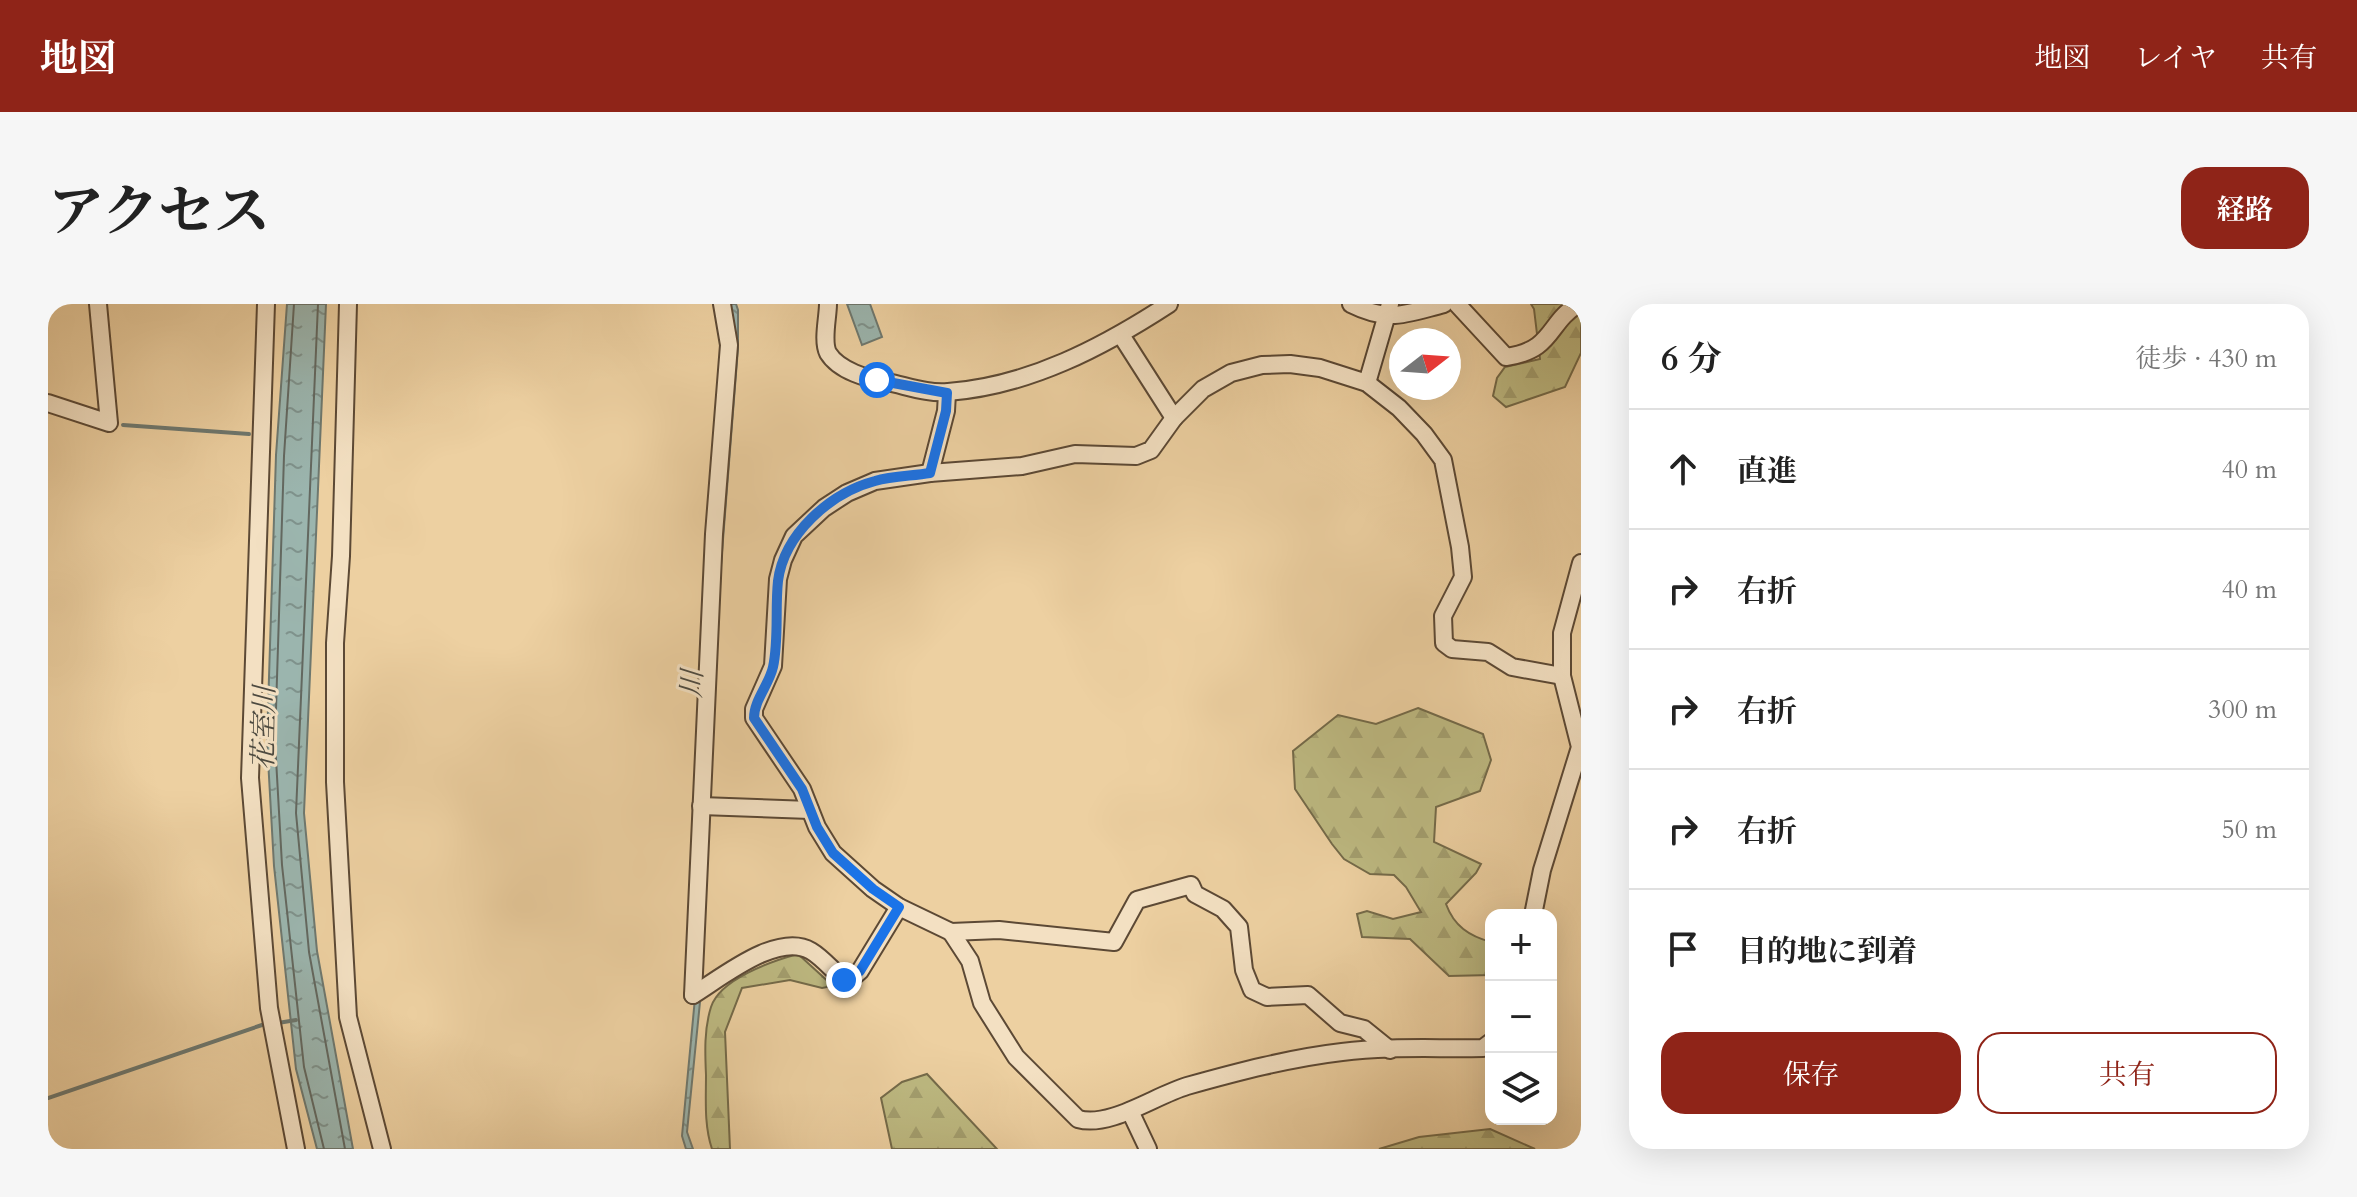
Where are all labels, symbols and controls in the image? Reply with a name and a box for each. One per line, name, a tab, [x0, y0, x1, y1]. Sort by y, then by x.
text: 地図	[40, 33, 116, 85]
text: 地図	[2034, 39, 2090, 77]
text: レイヤ	[2134, 39, 2217, 77]
text: 共有	[2261, 39, 2317, 77]
button: 経路	[2181, 167, 2309, 249]
text: アクセス	[48, 175, 270, 250]
north arrow	[1389, 328, 1461, 400]
text: 6 分	[1661, 336, 1722, 382]
text: 徒歩 · 430 m	[2136, 341, 2277, 376]
route start	[859, 362, 895, 398]
icon: ahead	[1661, 447, 1705, 491]
text: 直進	[1737, 451, 1797, 492]
text: 40 m	[2221, 452, 2277, 487]
icon: right	[1661, 567, 1705, 611]
text: 右折	[1737, 571, 1797, 612]
text: 40 m	[2221, 572, 2277, 607]
water label: 川	[672, 666, 712, 699]
water label: 花室川	[244, 683, 284, 770]
icon: right	[1661, 687, 1705, 731]
text: 右折	[1737, 691, 1797, 732]
text: 300 m	[2208, 692, 2277, 727]
icon: right	[1661, 807, 1705, 851]
text: 右折	[1737, 811, 1797, 852]
text: 50 m	[2221, 812, 2277, 847]
map controls	[1485, 909, 1557, 1125]
button: +	[1485, 909, 1557, 981]
icon: arrive	[1661, 927, 1705, 971]
text: 目的地に到着	[1737, 931, 1917, 972]
route end	[826, 962, 862, 998]
button: −	[1485, 981, 1557, 1053]
button: 保存	[1661, 1032, 1961, 1114]
button: 共有	[1977, 1032, 2277, 1114]
button: layers	[1485, 1053, 1557, 1125]

